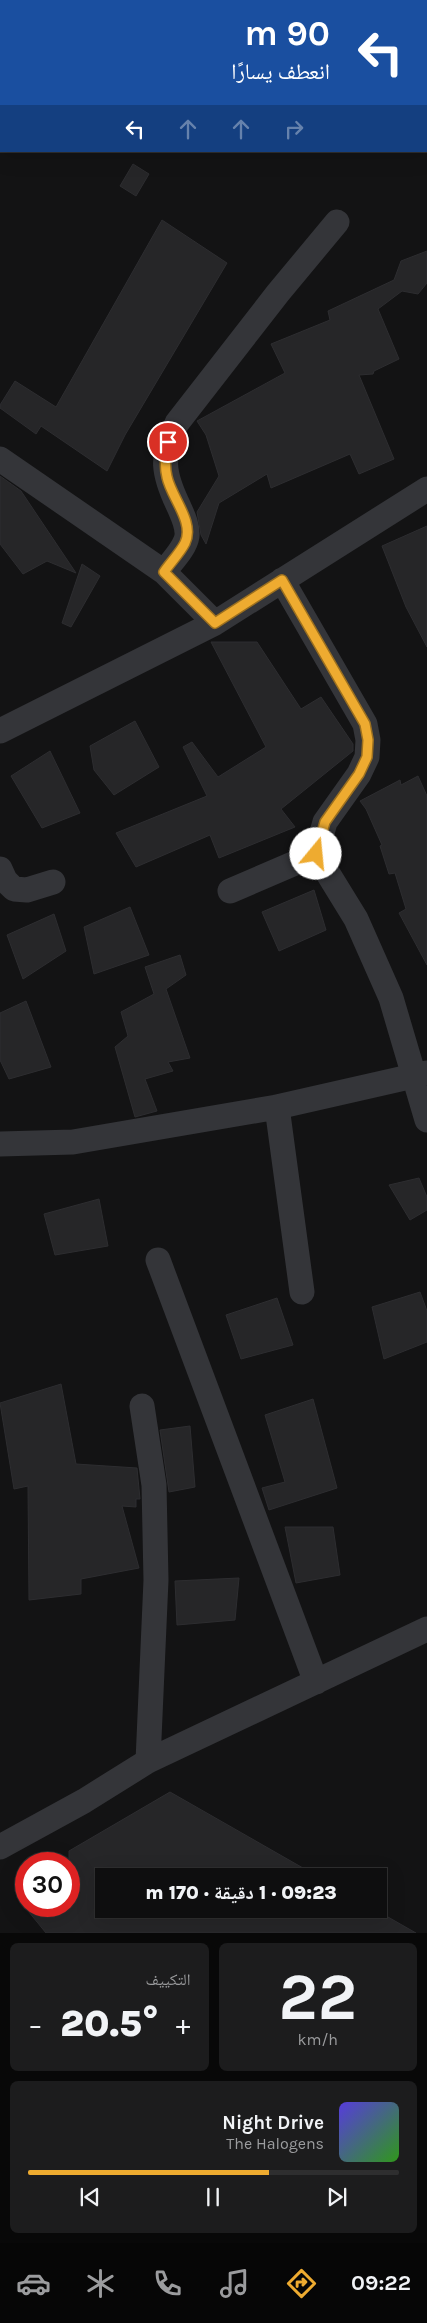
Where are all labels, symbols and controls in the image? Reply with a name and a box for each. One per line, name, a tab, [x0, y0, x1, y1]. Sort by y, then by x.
text: 90 m	[244, 13, 330, 54]
icon: left	[348, 20, 413, 85]
text: انعطف يسارًا	[231, 59, 330, 85]
icon: left	[121, 115, 149, 143]
icon: ahead	[174, 115, 202, 143]
icon: ahead	[227, 115, 255, 143]
icon: right	[280, 115, 308, 143]
pin	[147, 421, 189, 463]
icon: arrive	[154, 428, 182, 456]
position arrow	[289, 827, 341, 879]
speed limit sign: 30	[15, 1852, 80, 1917]
text: 09:23 · 1 دقيقة · 170 m	[145, 1882, 337, 1904]
text: 22	[278, 1959, 357, 2035]
text: التكييف	[146, 1970, 191, 1989]
text: 20.5°	[60, 2001, 159, 2046]
text: −	[28, 2008, 43, 2041]
text: +	[176, 2008, 190, 2041]
text: km/h	[297, 2030, 338, 2049]
text: Night Drive	[222, 2112, 324, 2134]
text: The Halogens	[226, 2134, 324, 2153]
icon: previous	[76, 2183, 104, 2211]
icon: pause	[199, 2183, 227, 2211]
icon: next	[323, 2183, 351, 2211]
icon: car	[16, 2266, 51, 2301]
icon: climate	[83, 2266, 118, 2301]
icon: phone	[150, 2266, 185, 2301]
icon: music	[217, 2266, 252, 2301]
icon: directions	[284, 2266, 319, 2301]
text: 09:22	[351, 2270, 411, 2296]

